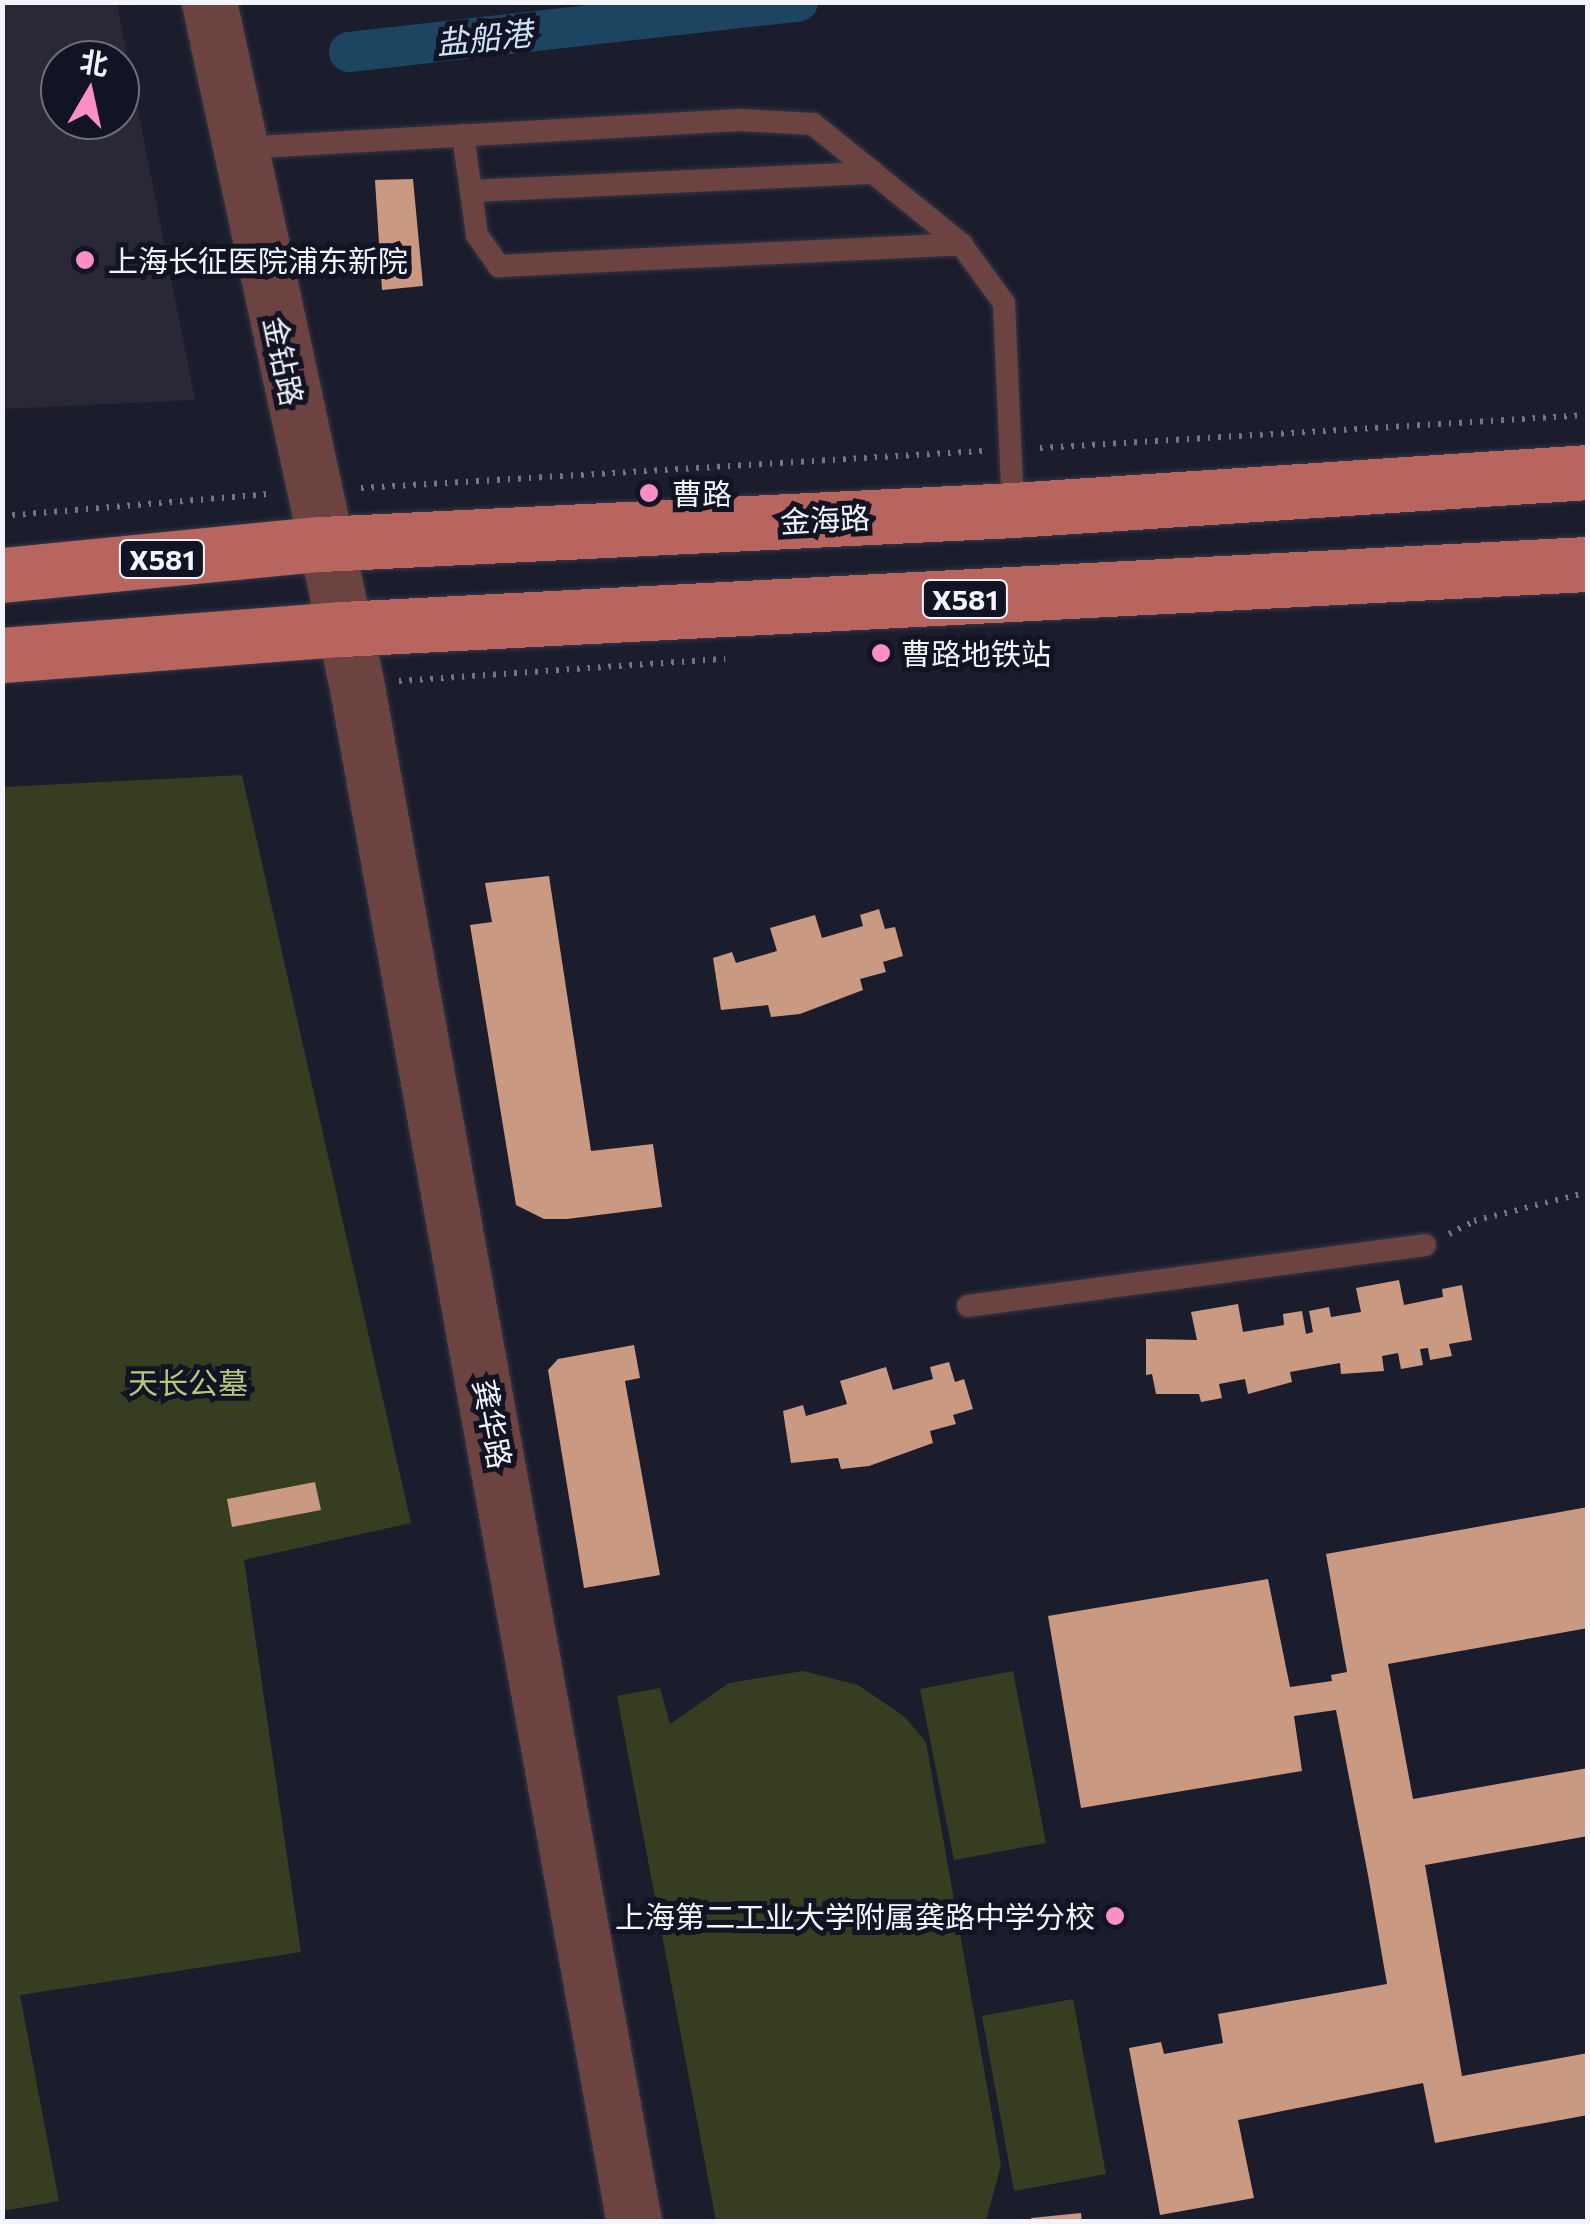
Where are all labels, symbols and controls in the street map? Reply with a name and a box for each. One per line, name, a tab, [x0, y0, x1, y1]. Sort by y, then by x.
water label: 盐船港	[434, 13, 534, 61]
north arrow	[40, 40, 140, 140]
text: 北	[78, 43, 111, 81]
place label: 上海长征医院浦东新院	[108, 242, 408, 278]
marker: 上海长征医院浦东新院	[72, 247, 98, 273]
street label: 金钻路	[257, 313, 311, 409]
place label: 曹路	[672, 475, 732, 511]
marker: 曹路	[636, 480, 662, 506]
street label: 金海路	[779, 499, 871, 539]
road number: X581	[117, 536, 207, 582]
road number: X581	[920, 576, 1010, 622]
place label: 曹路地铁站	[901, 635, 1051, 671]
marker: 曹路地铁站	[870, 642, 892, 664]
park label: 天长公墓	[128, 1364, 248, 1400]
street label: 龚华路	[467, 1376, 519, 1472]
place label: 上海第二工业大学附属龚路中学分校	[615, 1898, 1095, 1934]
marker: 上海第二工业大学附属龚路中学分校	[1104, 1905, 1126, 1927]

